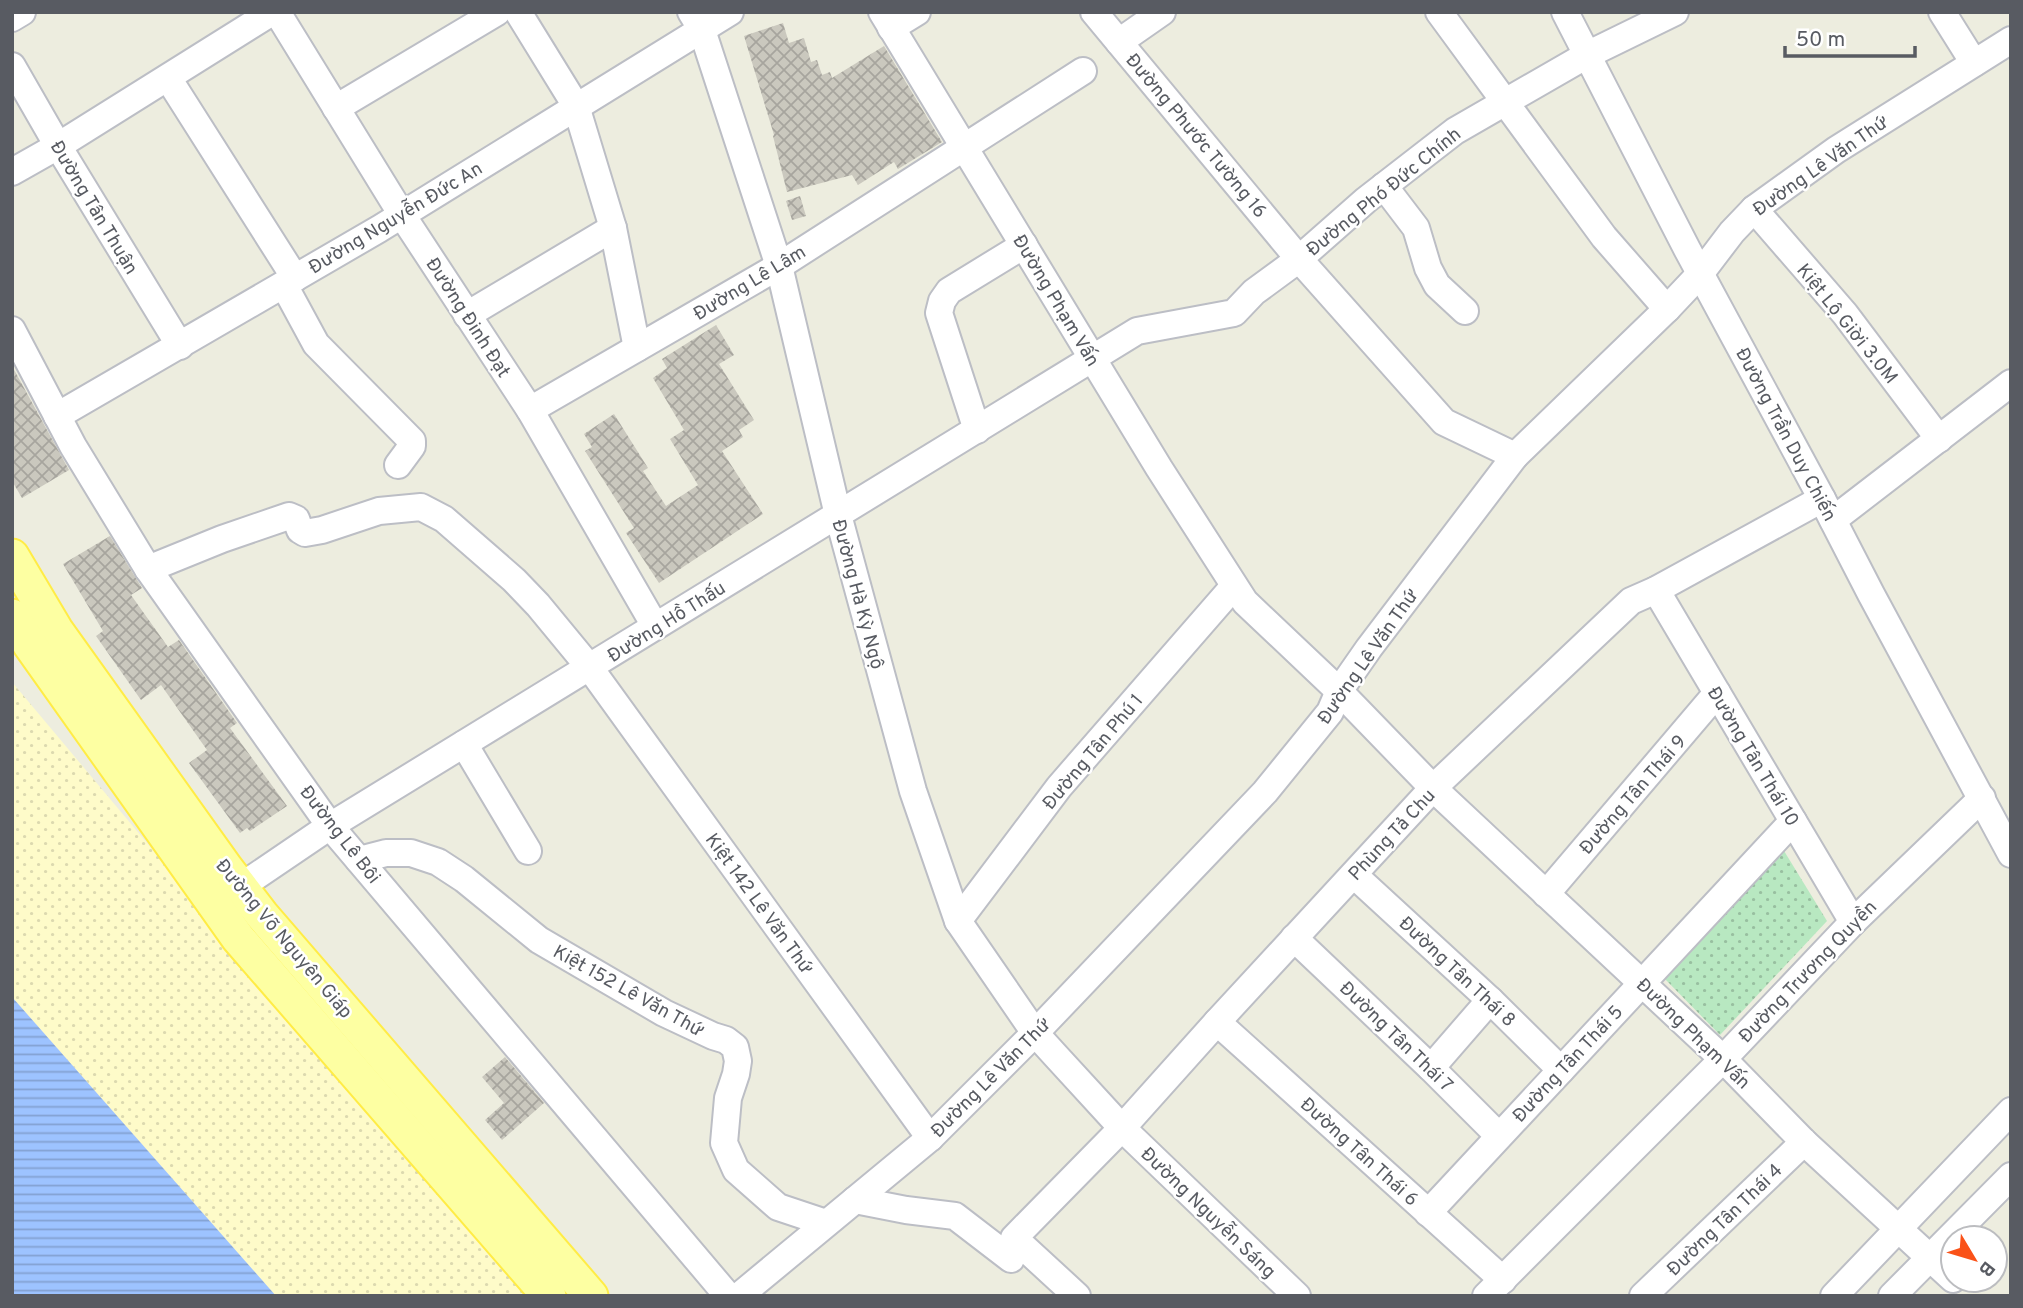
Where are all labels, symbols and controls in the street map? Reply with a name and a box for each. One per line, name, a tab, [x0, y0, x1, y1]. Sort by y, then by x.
scale bar	[1785, 14, 1914, 58]
text: 50 m	[1796, 27, 1845, 54]
street label: Đường Phước Tường 16	[1120, 49, 1271, 223]
street label: Đường Lê Văn Thứ	[1749, 111, 1894, 222]
street label: Đường Phó Đức Chính	[1302, 123, 1466, 262]
street label: Đường Tân Thuận	[44, 137, 143, 279]
street label: Đường Nguyễn Đức An	[304, 156, 487, 280]
street label: Đường Phạm Vấn	[1006, 231, 1104, 371]
street label: Đường Lê Lâm	[689, 241, 811, 327]
street label: Đường Đinh Đạt	[420, 254, 515, 383]
street label: Kiệt Lộ Giời 3.0M	[1791, 259, 1902, 389]
street label: Đường Trần Duy Chiến	[1729, 344, 1841, 526]
street label: Đường Hà Kỳ Ngộ	[826, 517, 889, 672]
street label: Đường Hồ Thấu	[603, 577, 731, 669]
street label: Đường Lê Văn Thứ	[1313, 585, 1424, 730]
street label: Đường Tân Thái 10	[1701, 683, 1804, 831]
street label: Đường Tân Phú 1	[1038, 689, 1149, 815]
street label: Đường Tân Thái 9	[1575, 730, 1692, 860]
street label: Đường Lê Bôi	[294, 781, 385, 889]
street label: Phùng Tả Chu	[1344, 784, 1441, 886]
street label: Kiệt 142 Lê Văn Thứ	[699, 829, 818, 979]
street label: Đường Võ Nguyên Giáp	[210, 855, 357, 1024]
street label: Đường Trương Quyền	[1734, 896, 1883, 1049]
street label: Đường Tân Thái 8	[1393, 912, 1520, 1033]
street label: Kiệt 152 Lê Văn Thứ	[548, 940, 708, 1043]
street label: Đường Phạm Vấn	[1630, 974, 1755, 1095]
street label: Đường Tân Thái 7	[1334, 977, 1458, 1098]
street label: Đường Tân Thái 5	[1508, 1001, 1629, 1128]
street label: Đường Lê Văn Thứ	[926, 1013, 1056, 1143]
street label: Đường Tân Thái 6	[1294, 1093, 1423, 1212]
street label: Đường Nguyễn Sáng	[1135, 1142, 1281, 1284]
street label: Đường Tân Thái 4	[1663, 1159, 1788, 1282]
north arrow	[1939, 1224, 2009, 1294]
text: B	[1972, 1256, 1999, 1281]

